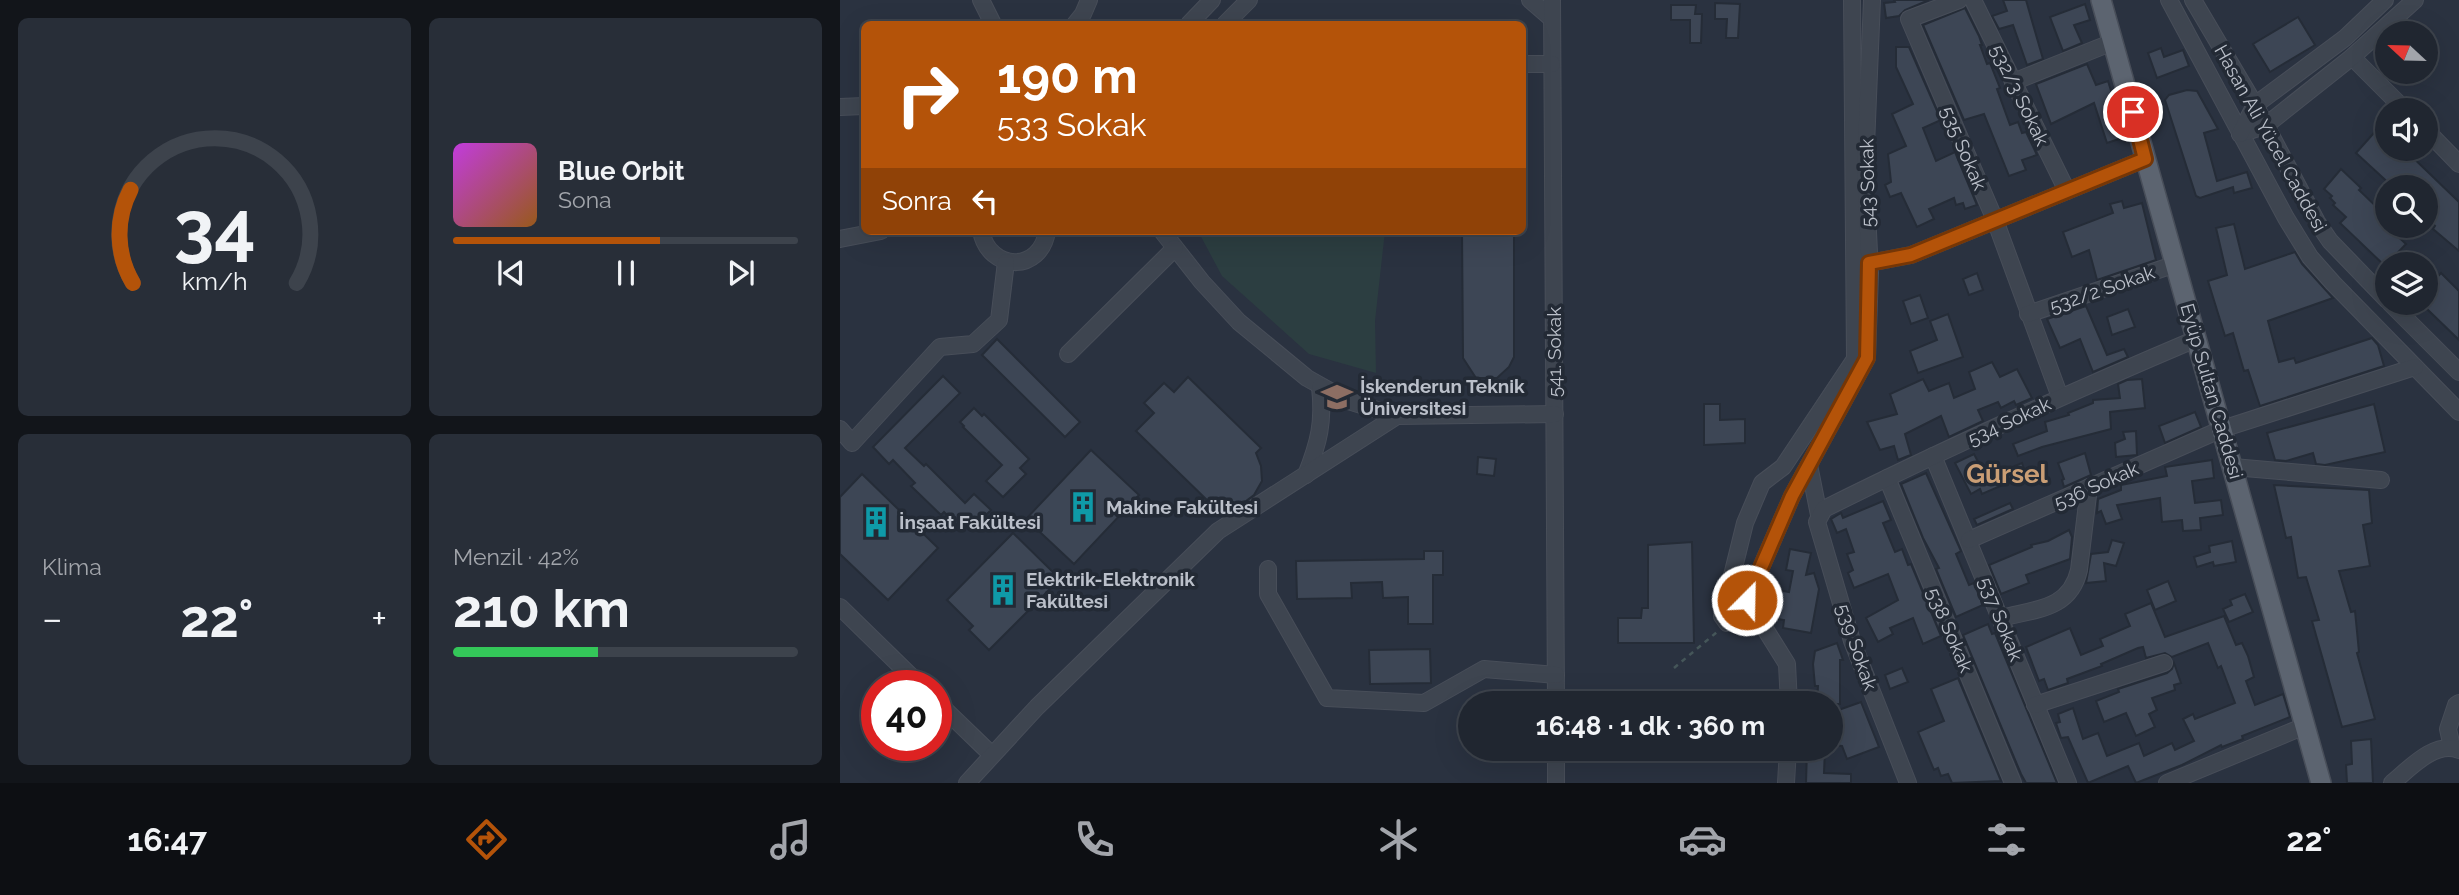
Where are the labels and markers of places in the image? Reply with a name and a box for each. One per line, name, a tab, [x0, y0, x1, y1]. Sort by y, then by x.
pin	[2103, 82, 2163, 142]
place label: İskenderun Teknik Üniversitesi	[1360, 375, 1525, 419]
school or university icon: İskenderun Teknik Üniversitesi	[1320, 380, 1354, 414]
building icon: Makine Fakültesi	[1066, 490, 1100, 524]
place label: Makine Fakültesi	[1106, 496, 1258, 518]
building icon: İnşaat Fakültesi	[859, 505, 893, 539]
place label: İnşaat Fakültesi	[899, 511, 1041, 533]
place label: Elektrik-Elektronik Fakültesi	[1026, 568, 1195, 612]
building icon: Elektrik-Elektronik Fakültesi	[986, 573, 1020, 607]

